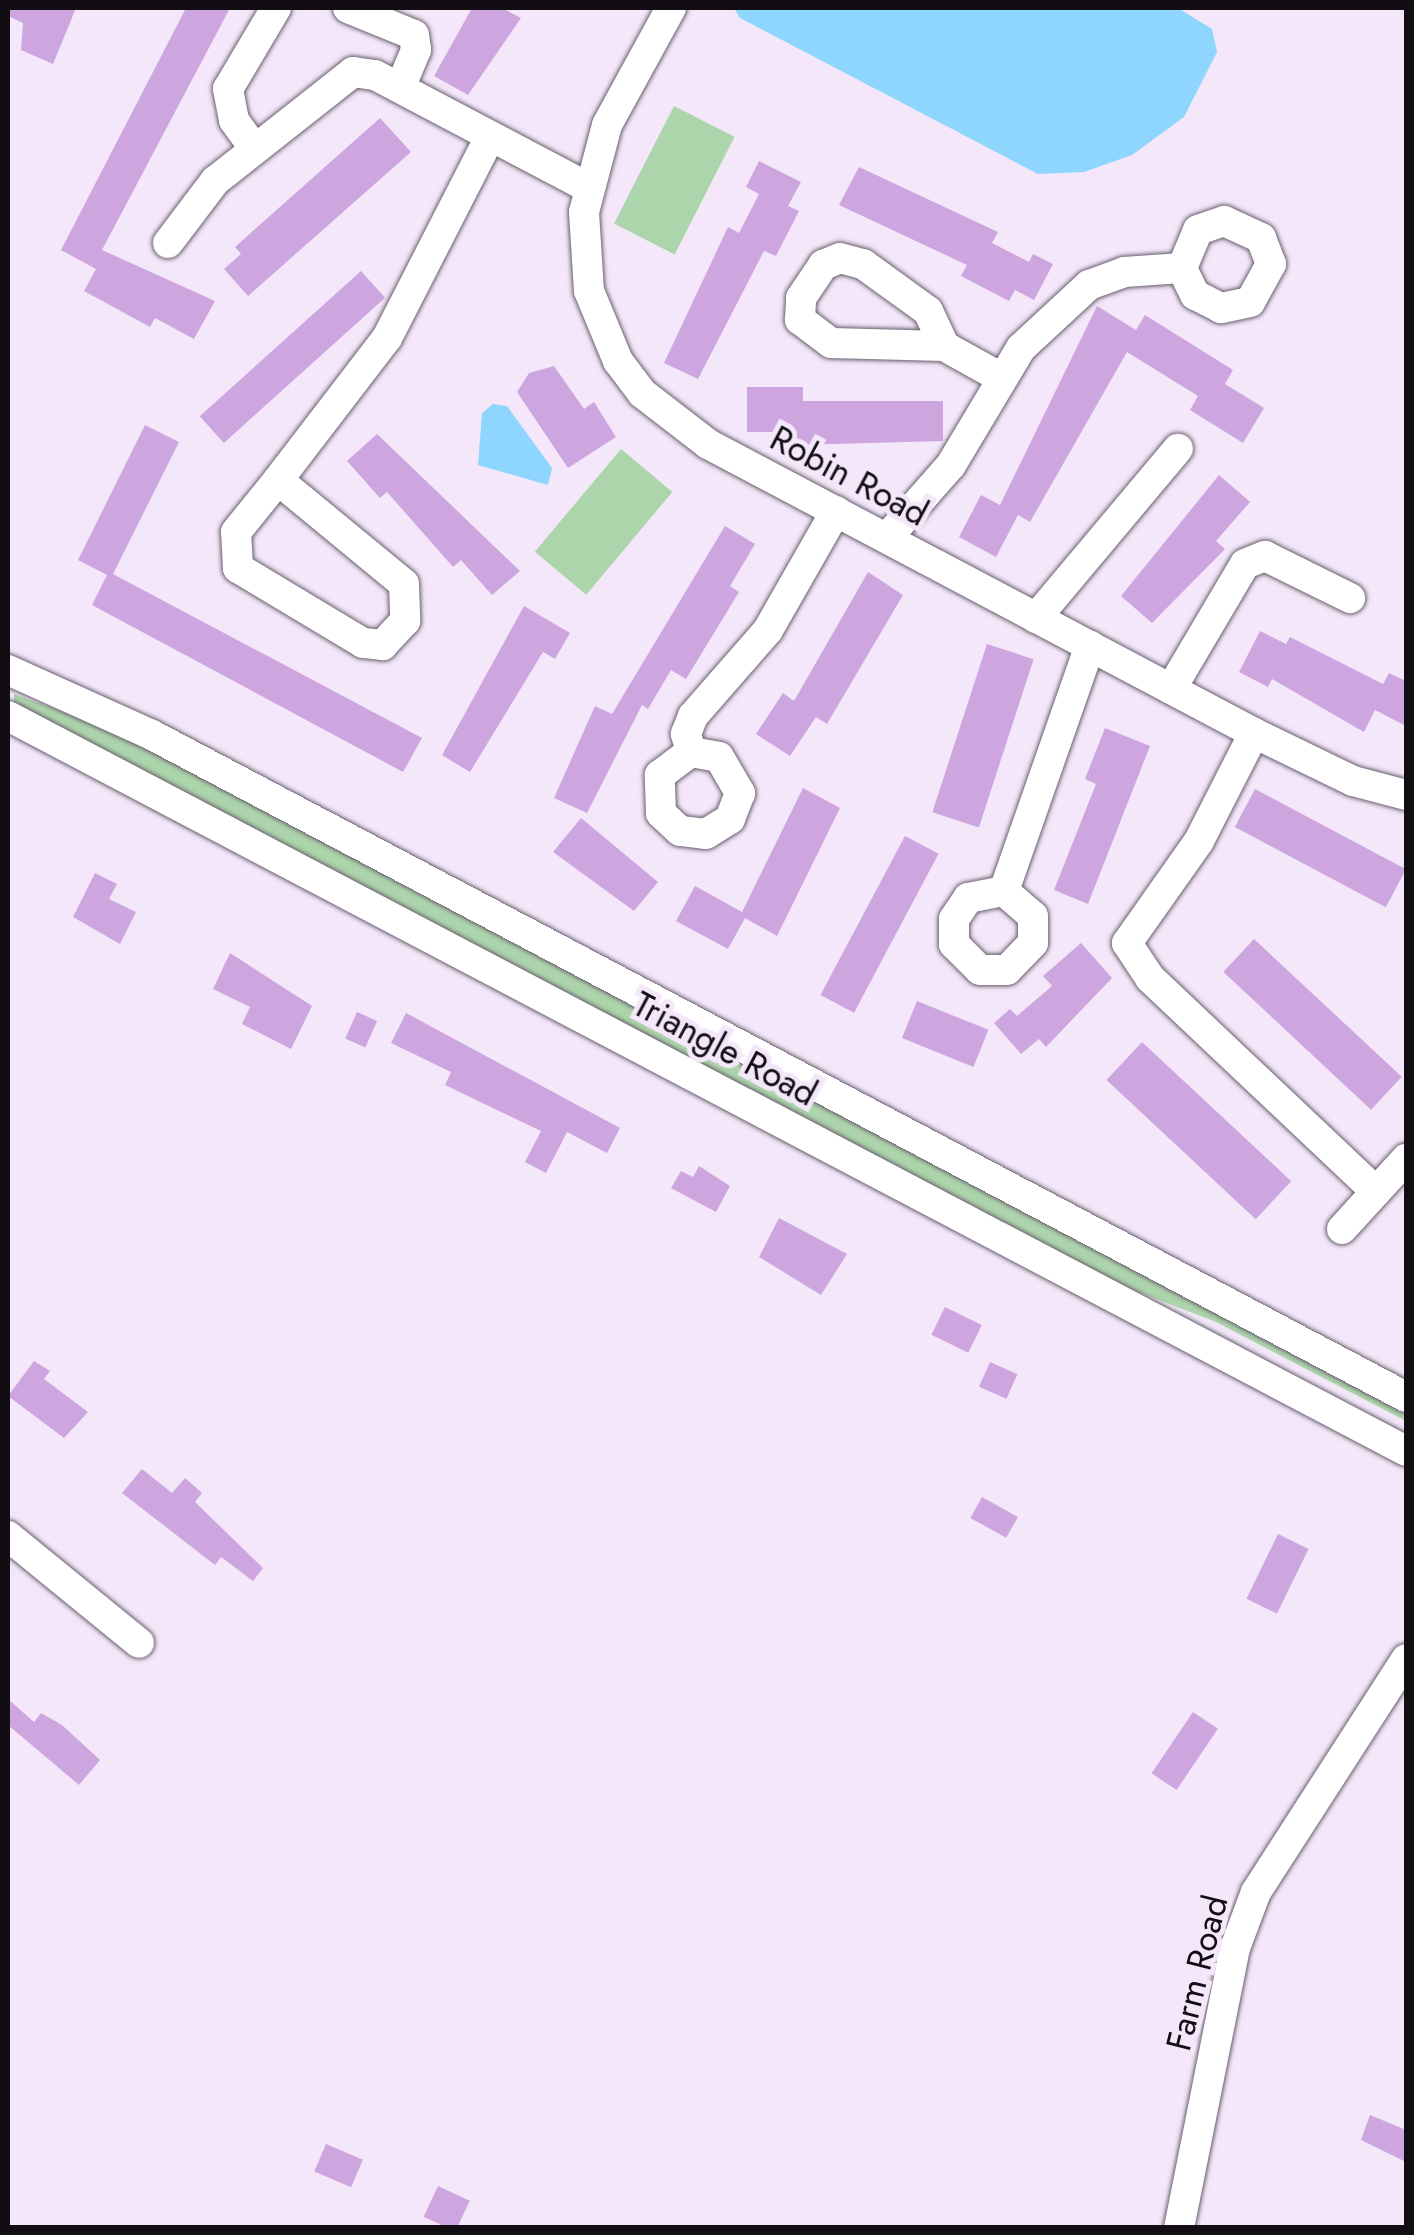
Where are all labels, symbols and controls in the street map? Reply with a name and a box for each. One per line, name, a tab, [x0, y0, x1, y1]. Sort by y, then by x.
street label: Robin Road	[763, 417, 935, 535]
street label: Triangle Road	[626, 983, 824, 1115]
street label: Farm Road	[1157, 1891, 1237, 2055]

